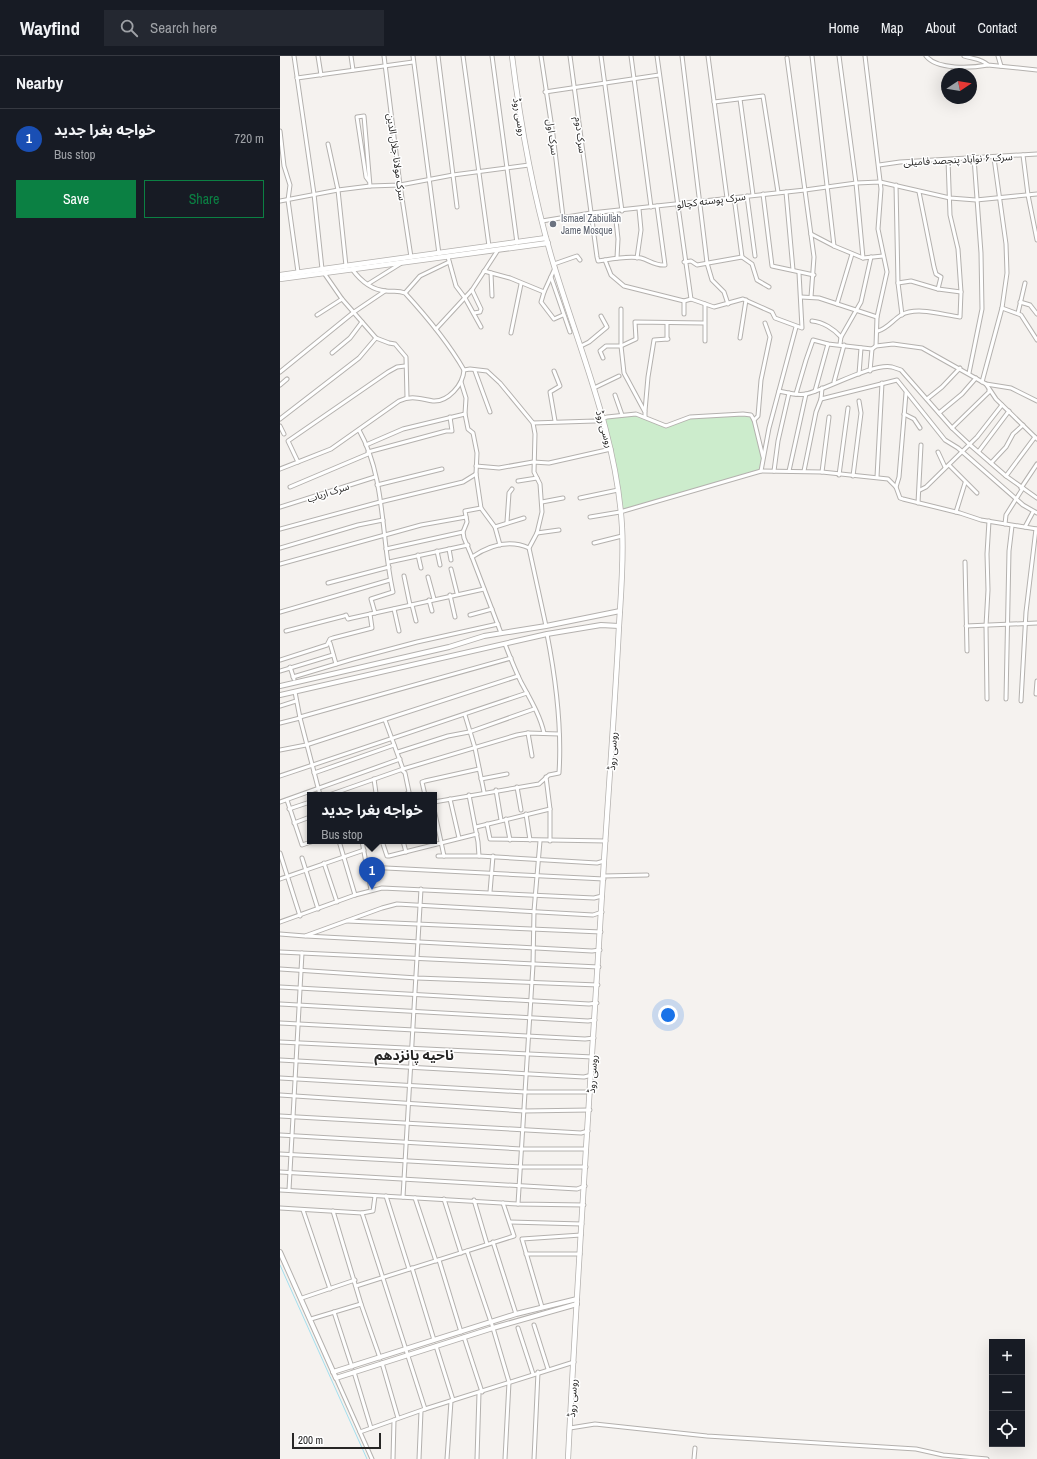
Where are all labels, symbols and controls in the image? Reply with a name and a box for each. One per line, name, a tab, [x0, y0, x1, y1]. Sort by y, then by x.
search box	[104, 10, 384, 46]
text: Wayfind	[20, 15, 80, 41]
icon: search	[118, 17, 140, 39]
text: Search here	[150, 17, 217, 38]
text: Home	[828, 19, 859, 37]
text: Map	[881, 19, 903, 37]
text: About	[925, 19, 955, 37]
text: Contact	[977, 19, 1017, 37]
north arrow	[941, 68, 977, 104]
text: Nearby	[16, 71, 63, 94]
street label: روسی روڈ	[510, 97, 529, 137]
street label: سرک مولانا جلال الدین	[384, 113, 409, 202]
street label: سرک دوم	[570, 116, 589, 154]
street label: سرک اول	[544, 118, 561, 156]
text: خواجه بغرا جدید	[54, 119, 155, 140]
text: 1	[26, 130, 32, 147]
text: 720 m	[234, 130, 264, 147]
text: Bus stop	[54, 146, 95, 163]
street label: سرک ۶ نوآباد پنجصد فامیلی	[903, 150, 1013, 169]
button: Save	[16, 180, 136, 218]
button: Share	[144, 180, 264, 218]
street label: سرک پوسته کچالو	[676, 190, 747, 211]
place label: Ismael Zabiullah Jame Mosque	[561, 212, 621, 237]
marker: Ismael Zabiullah Jame Mosque	[548, 219, 558, 229]
street label: روسی روڈ	[593, 409, 616, 450]
street label: سرک ارباب	[305, 479, 351, 505]
street label: روسی روڈ	[605, 731, 620, 771]
popup	[307, 792, 437, 844]
text: خواجه بغرا جدید	[321, 799, 423, 820]
text: Bus stop	[321, 826, 363, 843]
pin: 1	[359, 857, 385, 890]
your location	[658, 1005, 678, 1025]
district label: ناحیه پانزدهم	[374, 1046, 454, 1066]
street label: روسی روڈ	[585, 1054, 600, 1094]
map controls	[989, 1339, 1025, 1447]
button: +	[989, 1339, 1025, 1375]
button: −	[989, 1375, 1025, 1411]
street label: روسی روڈ	[565, 1378, 580, 1418]
button: locate	[989, 1411, 1025, 1447]
scale bar	[292, 1431, 381, 1450]
text: 200 m	[298, 1433, 323, 1447]

